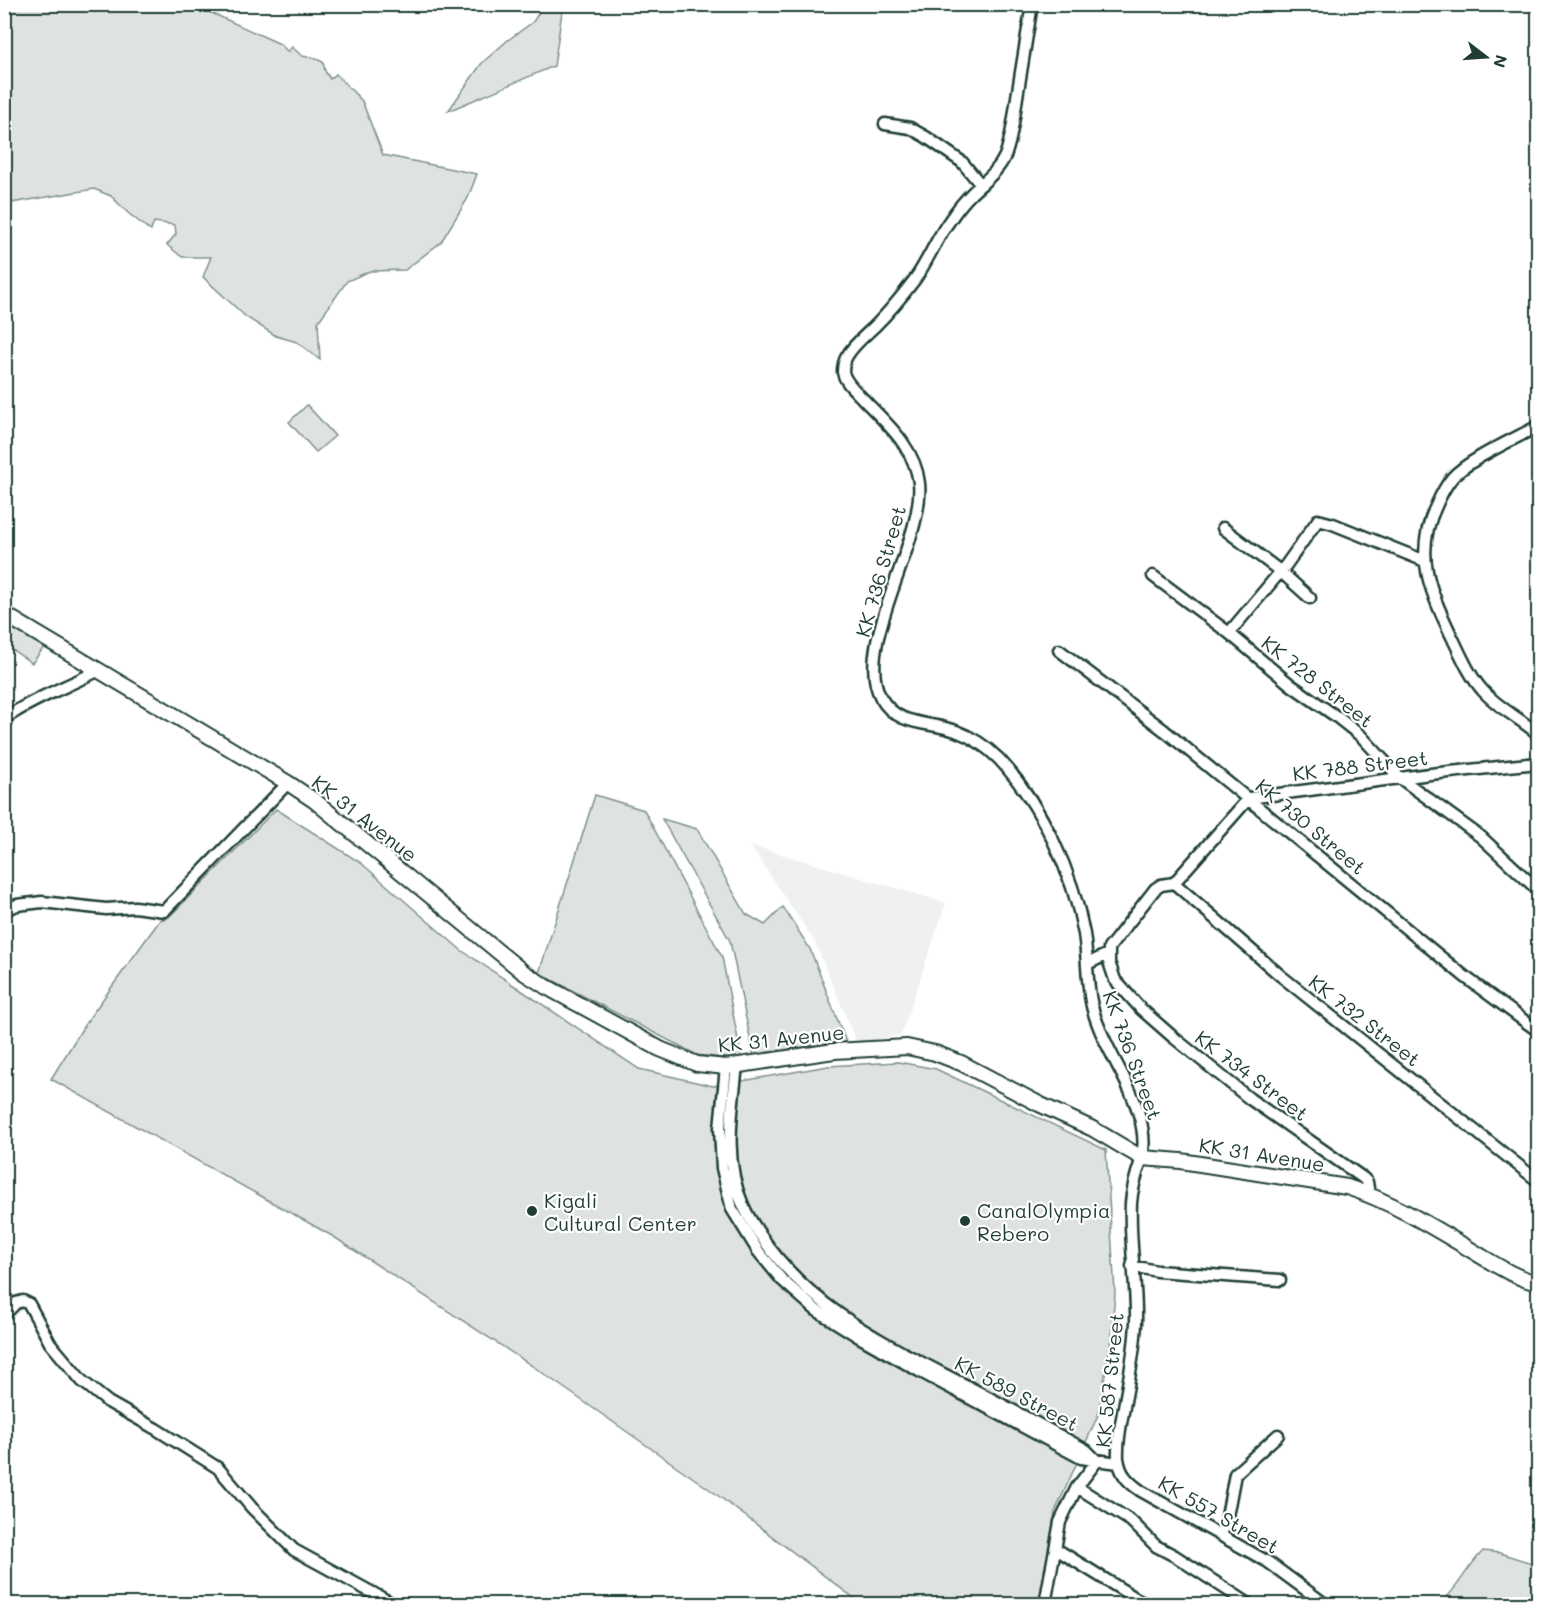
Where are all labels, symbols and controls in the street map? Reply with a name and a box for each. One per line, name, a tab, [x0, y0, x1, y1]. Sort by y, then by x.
north arrow	[1456, 27, 1516, 87]
text: N	[1489, 53, 1513, 70]
street label: KK 736 Street	[849, 502, 911, 640]
street label: KK 728 Street	[1257, 629, 1379, 733]
street label: KK 788 Street	[1291, 744, 1429, 786]
street label: KK 31 Avenue	[307, 769, 423, 867]
street label: KK 730 Street	[1251, 772, 1371, 880]
street label: KK 732 Street	[1304, 968, 1426, 1072]
street label: KK 736 Street	[1098, 987, 1168, 1123]
street label: KK 31 Avenue	[717, 1018, 845, 1058]
street label: KK 734 Street	[1190, 1024, 1314, 1126]
street label: KK 31 Avenue	[1197, 1131, 1327, 1177]
place label: Kigali Cultural Center	[544, 1187, 697, 1236]
place label: CanalOlympia Rebero	[977, 1197, 1110, 1246]
marker: Kigali Cultural Center	[525, 1204, 539, 1218]
marker: CanalOlympia Rebero	[958, 1214, 972, 1228]
street label: KK 587 Street	[1089, 1311, 1129, 1449]
street label: KK 589 Street	[951, 1350, 1083, 1436]
street label: KK 557 Street	[1154, 1469, 1284, 1559]

